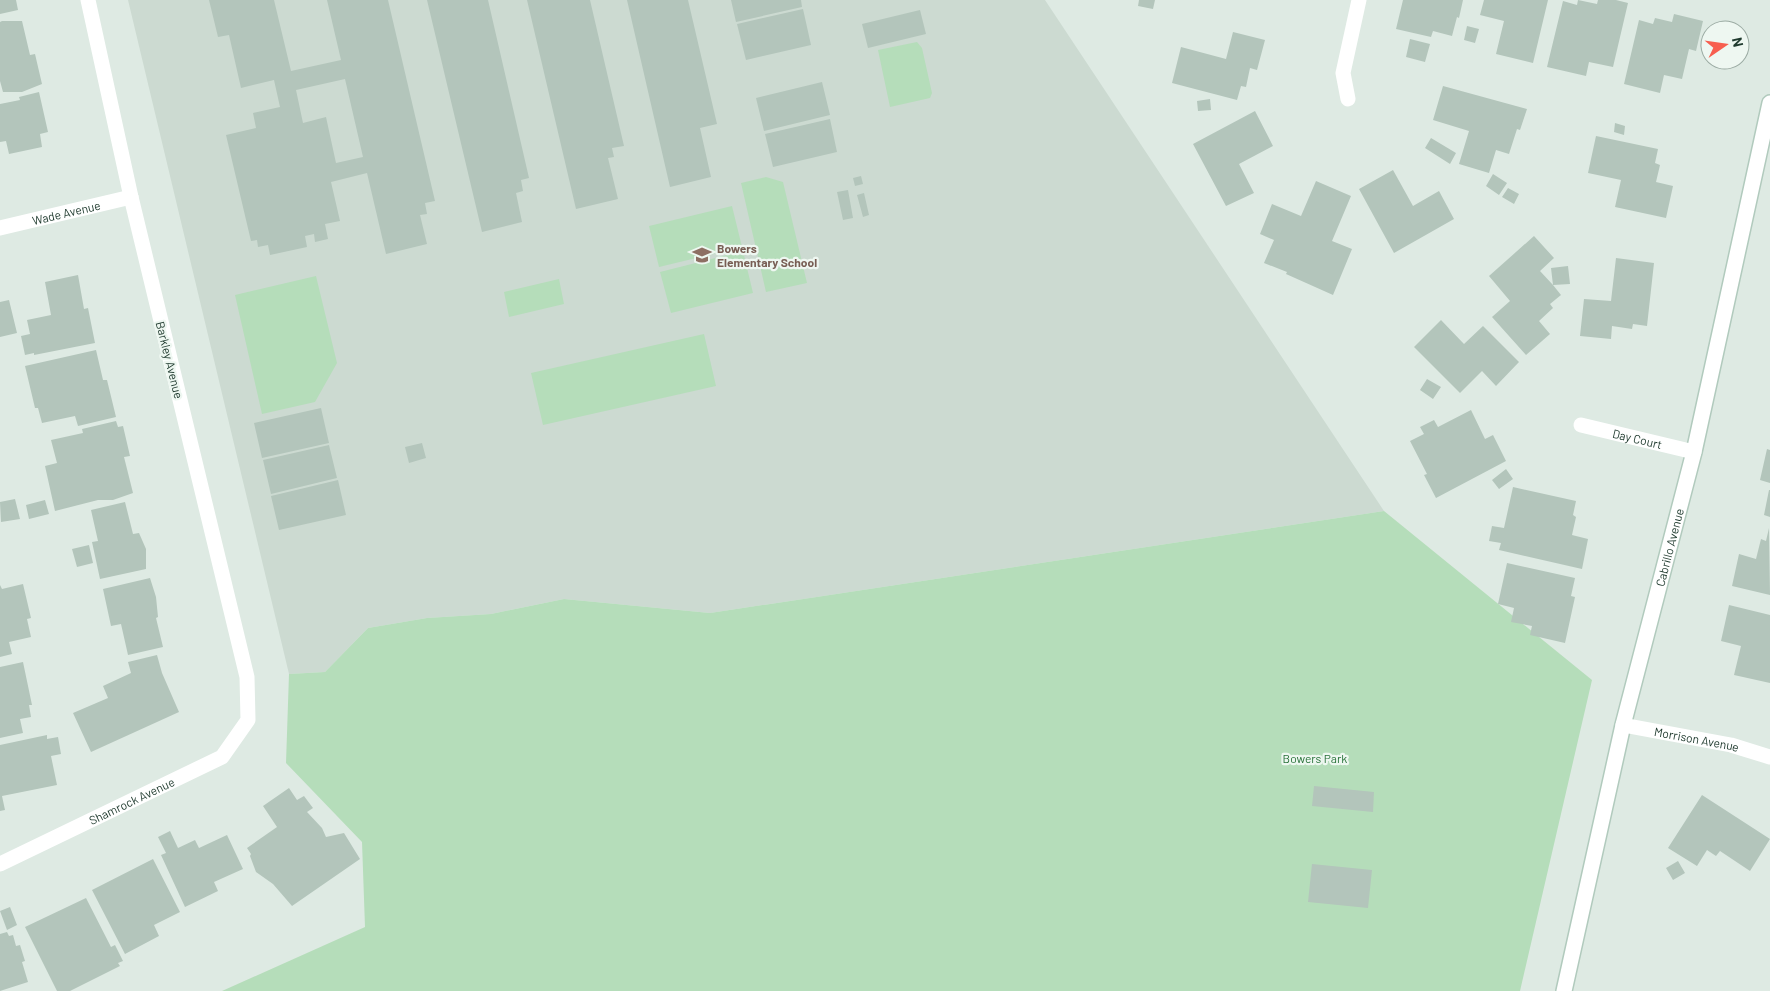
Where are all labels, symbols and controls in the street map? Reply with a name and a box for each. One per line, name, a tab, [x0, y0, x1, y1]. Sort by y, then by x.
north arrow	[1700, 20, 1750, 70]
text: N	[1729, 36, 1747, 48]
street label: Wade Avenue	[31, 198, 102, 227]
place label: Bowers Elementary School	[717, 241, 817, 269]
school or university icon: Bowers Elementary School	[691, 244, 713, 266]
street label: Barkley Avenue	[154, 320, 186, 400]
street label: Day Court	[1611, 426, 1664, 451]
street label: Cabrillo Avenue	[1652, 507, 1686, 588]
street label: Morrison Avenue	[1653, 724, 1741, 754]
park label: Bowers Park	[1283, 751, 1347, 765]
street label: Shamrock Avenue	[86, 774, 177, 827]

